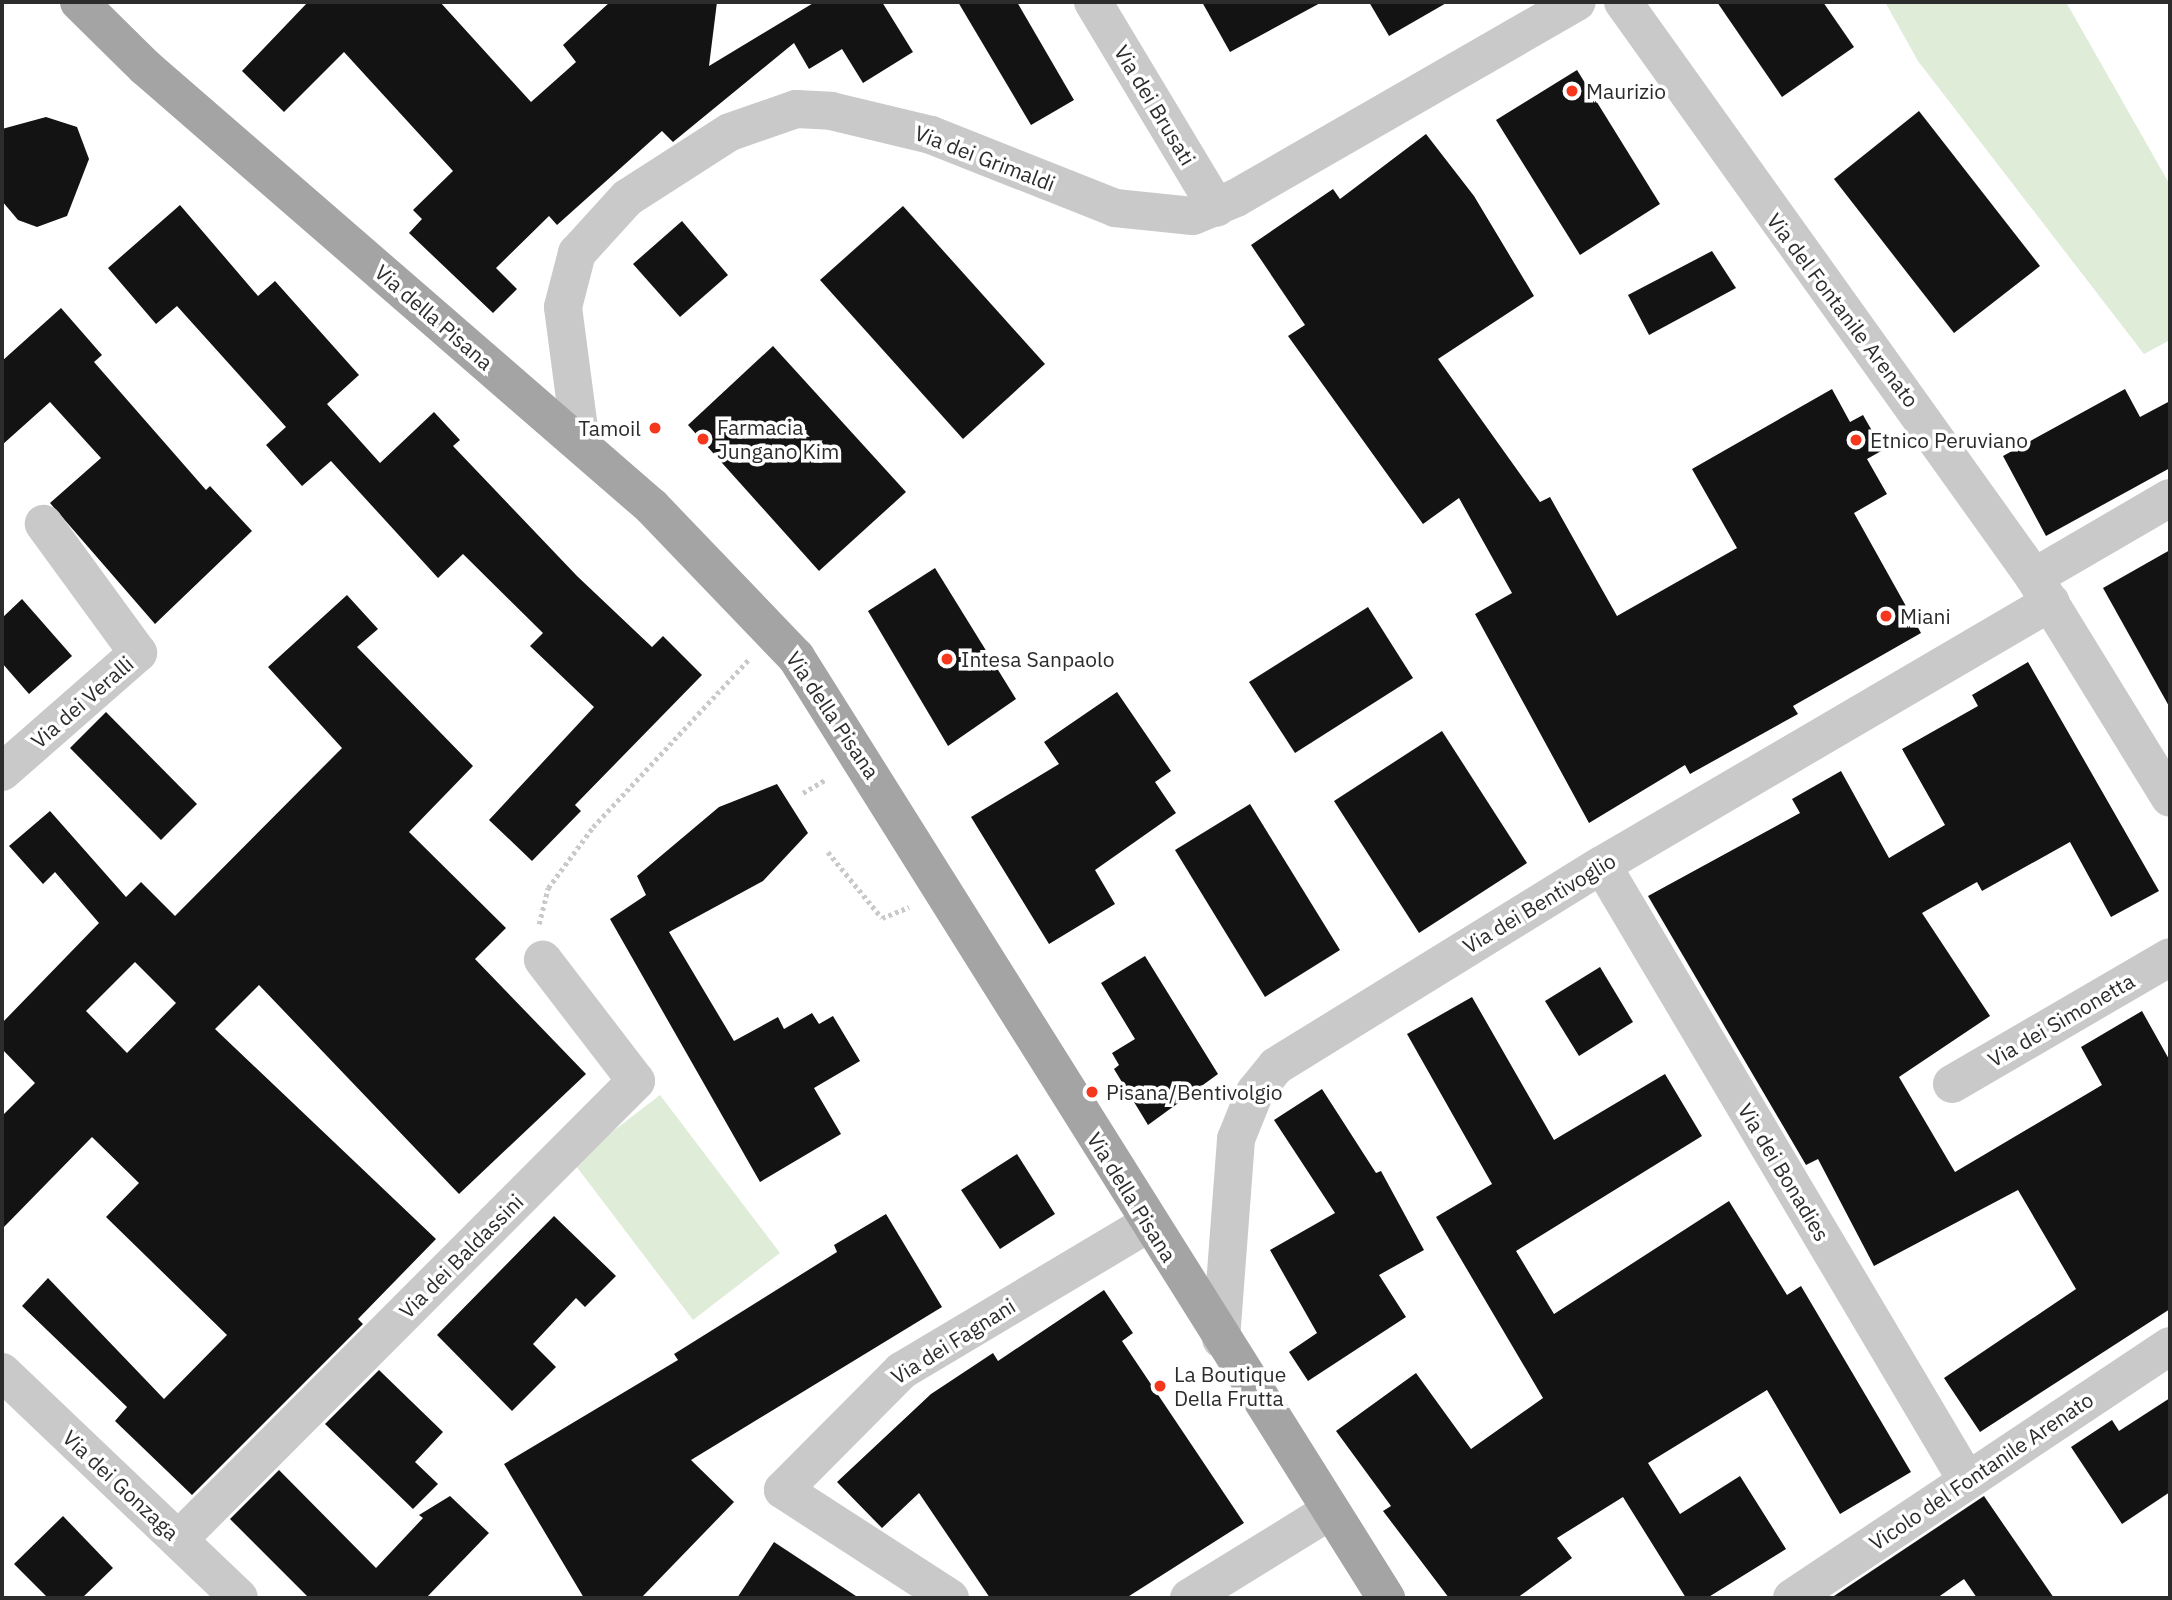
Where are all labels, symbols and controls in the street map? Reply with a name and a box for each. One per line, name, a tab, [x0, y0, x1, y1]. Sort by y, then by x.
street label: Via dei Brusati	[1109, 40, 1201, 170]
place label: Maurizio	[1586, 78, 1666, 104]
marker: Maurizio	[1564, 83, 1580, 99]
street label: Via dei Grimaldi	[911, 120, 1059, 196]
street label: Via del Fontanile Arenato	[1762, 208, 1924, 412]
street label: Via della Pisana	[370, 259, 498, 375]
place label: Farmacia Jungano Kim	[717, 414, 839, 464]
place label: Tamoil	[578, 415, 641, 441]
marker: Tamoil	[647, 420, 663, 436]
place label: Etnico Peruviano	[1870, 427, 2028, 453]
marker: Farmacia Jungano Kim	[695, 431, 711, 447]
marker: Etnico Peruviano	[1848, 432, 1864, 448]
place label: Miani	[1900, 603, 1951, 629]
marker: Miani	[1878, 608, 1894, 624]
place label: Intesa Sanpaolo	[961, 646, 1115, 672]
street label: Via della Pisana	[781, 647, 885, 783]
street label: Via dei Veralli	[26, 651, 138, 753]
marker: Intesa Sanpaolo	[939, 651, 955, 667]
street label: Via dei Bentivoglio	[1458, 847, 1620, 959]
street label: Via dei Simonetta	[1983, 968, 2139, 1072]
place label: Pisana/Bentivolgio	[1106, 1079, 1283, 1105]
marker: Pisana/Bentivolgio	[1084, 1084, 1100, 1100]
street label: Via dei Bonadies	[1733, 1099, 1835, 1245]
street label: Via della Pisana	[1082, 1128, 1182, 1266]
street label: Via dei Baldassini	[394, 1189, 528, 1323]
street label: Via dei Fagnani	[886, 1293, 1020, 1389]
place label: La Boutique Della Frutta	[1174, 1361, 1286, 1411]
marker: La Boutique Della Frutta	[1152, 1378, 1168, 1394]
street label: Vicolo del Fontanile Arenato	[1864, 1387, 2098, 1555]
street label: Via dei Gonzaga	[58, 1425, 184, 1545]

